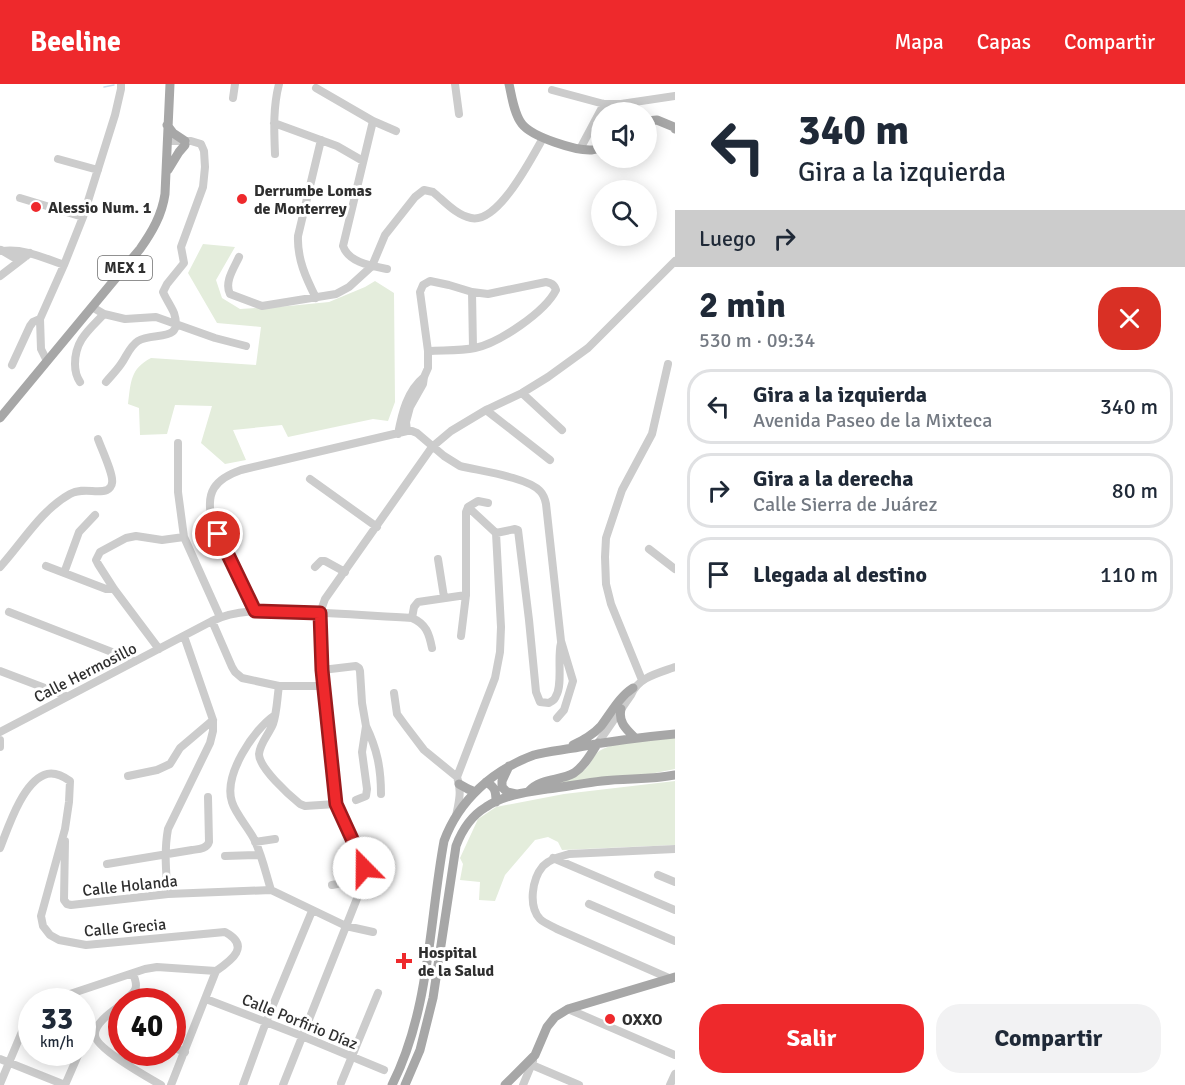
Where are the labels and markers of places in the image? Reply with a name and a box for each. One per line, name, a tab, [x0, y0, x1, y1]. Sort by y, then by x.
place label: Derrumbe Lomas de Monterrey	[254, 181, 372, 219]
marker: Derrumbe Lomas de Monterrey	[235, 192, 249, 206]
place label: Alessio Num. 1	[48, 198, 152, 218]
marker: Alessio Num. 1	[29, 200, 43, 214]
pin	[192, 508, 243, 559]
place label: Hospital de la Salud	[418, 943, 495, 981]
marker: Hospital de la Salud	[395, 952, 413, 970]
place label: OXXO	[622, 1010, 663, 1030]
marker: OXXO	[603, 1012, 617, 1026]

